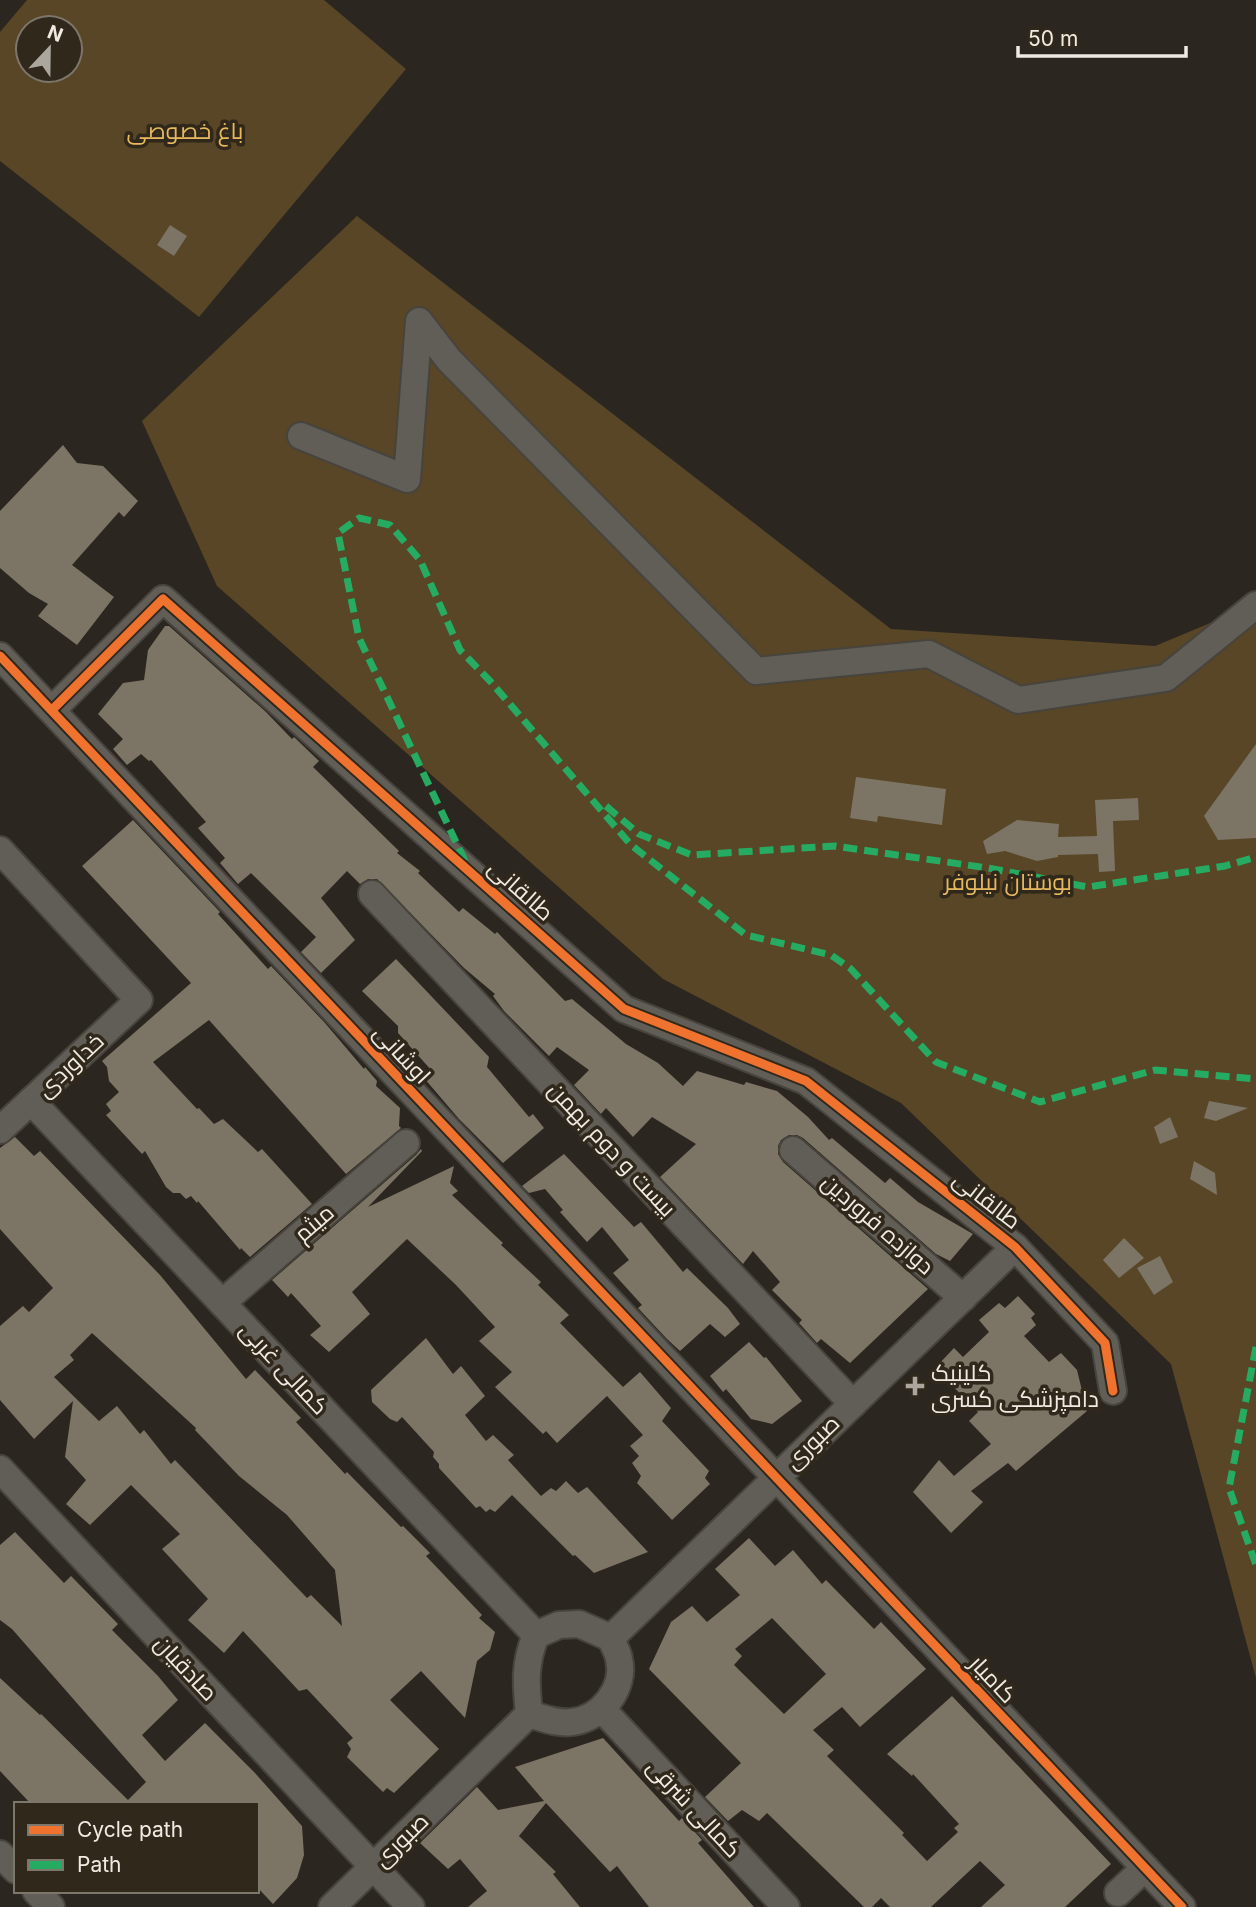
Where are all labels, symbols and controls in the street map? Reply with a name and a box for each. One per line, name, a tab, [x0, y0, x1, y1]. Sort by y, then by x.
north arrow	[14, 14, 84, 84]
scale bar	[1018, 14, 1186, 58]
text: N	[44, 20, 66, 47]
text: 50 m	[1028, 26, 1078, 51]
park label: باغ خصوصی	[127, 117, 243, 147]
street label: طالقانی	[483, 853, 559, 927]
park label: بوستان نیلوفر	[942, 868, 1072, 896]
street label: اوشانی	[368, 1018, 436, 1090]
street label: خداوردی	[31, 1027, 109, 1103]
street label: بیست و دوم بهمن	[541, 1076, 682, 1224]
street label: طالقانی	[948, 1165, 1026, 1235]
street label: دوازده فروردین	[816, 1168, 940, 1280]
street label: میثم	[288, 1198, 341, 1249]
street label: کمالی غربی	[234, 1316, 334, 1420]
place label: کلینیک دامپزشکی کسری	[931, 1359, 1099, 1414]
marker: کلینیک دامپزشکی کسری	[905, 1376, 925, 1396]
street label: صبوری	[779, 1409, 845, 1475]
street label: صادقیان	[149, 1629, 223, 1707]
street label: کامیار	[962, 1648, 1022, 1709]
street label: کمالی شرقی	[641, 1753, 747, 1863]
legend	[14, 1802, 259, 1893]
street label: صبوری	[368, 1807, 434, 1873]
text: Cycle path	[77, 1817, 183, 1842]
text: Path	[77, 1852, 122, 1877]

